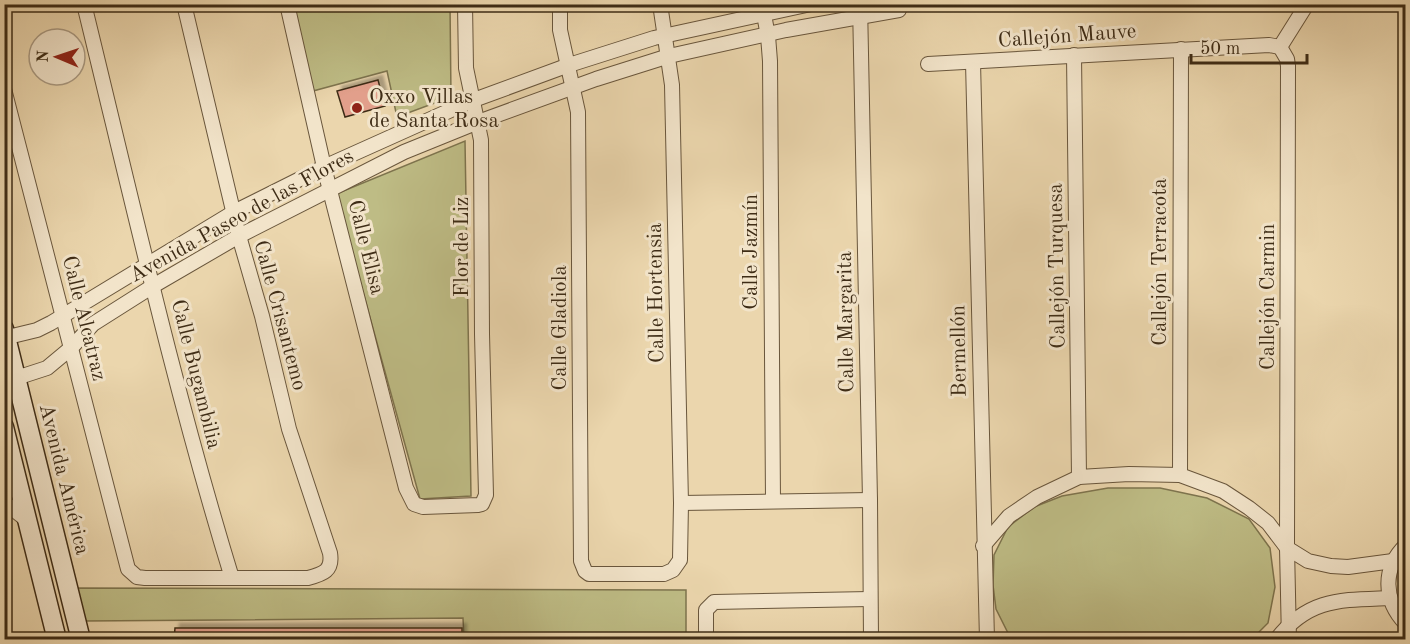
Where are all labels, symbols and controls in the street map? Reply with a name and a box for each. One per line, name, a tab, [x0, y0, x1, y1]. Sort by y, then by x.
street label: Callejón Mauve	[997, 21, 1137, 52]
north arrow	[27, 27, 87, 87]
scale bar	[1191, 27, 1306, 65]
text: 50 m	[1200, 40, 1240, 58]
text: N	[36, 49, 52, 63]
place label: Oxxo Villas de Santa Rosa	[369, 87, 499, 132]
marker: Oxxo Villas de Santa Rosa	[350, 101, 364, 115]
street label: Avenida Paseo de las Flores	[126, 146, 357, 287]
street label: Callejón Terracota	[1150, 178, 1171, 346]
street label: Callejón Turquesa	[1046, 183, 1069, 349]
street label: Calle Jazmín	[741, 194, 762, 310]
street label: Flor de Liz	[452, 197, 473, 297]
street label: Calle Elisa	[344, 198, 387, 297]
street label: Calle Hortensia	[645, 223, 668, 363]
street label: Callejón Carmin	[1258, 224, 1279, 370]
street label: Calle Crisantemo	[249, 238, 310, 393]
street label: Calle Margarita	[835, 251, 858, 393]
street label: Calle Alcatraz	[58, 254, 109, 383]
street label: Calle Gladiola	[550, 265, 571, 391]
street label: Calle Bugambilia	[167, 297, 224, 451]
street label: Bermellón	[948, 305, 971, 397]
street label: Avenida América	[35, 402, 92, 557]

